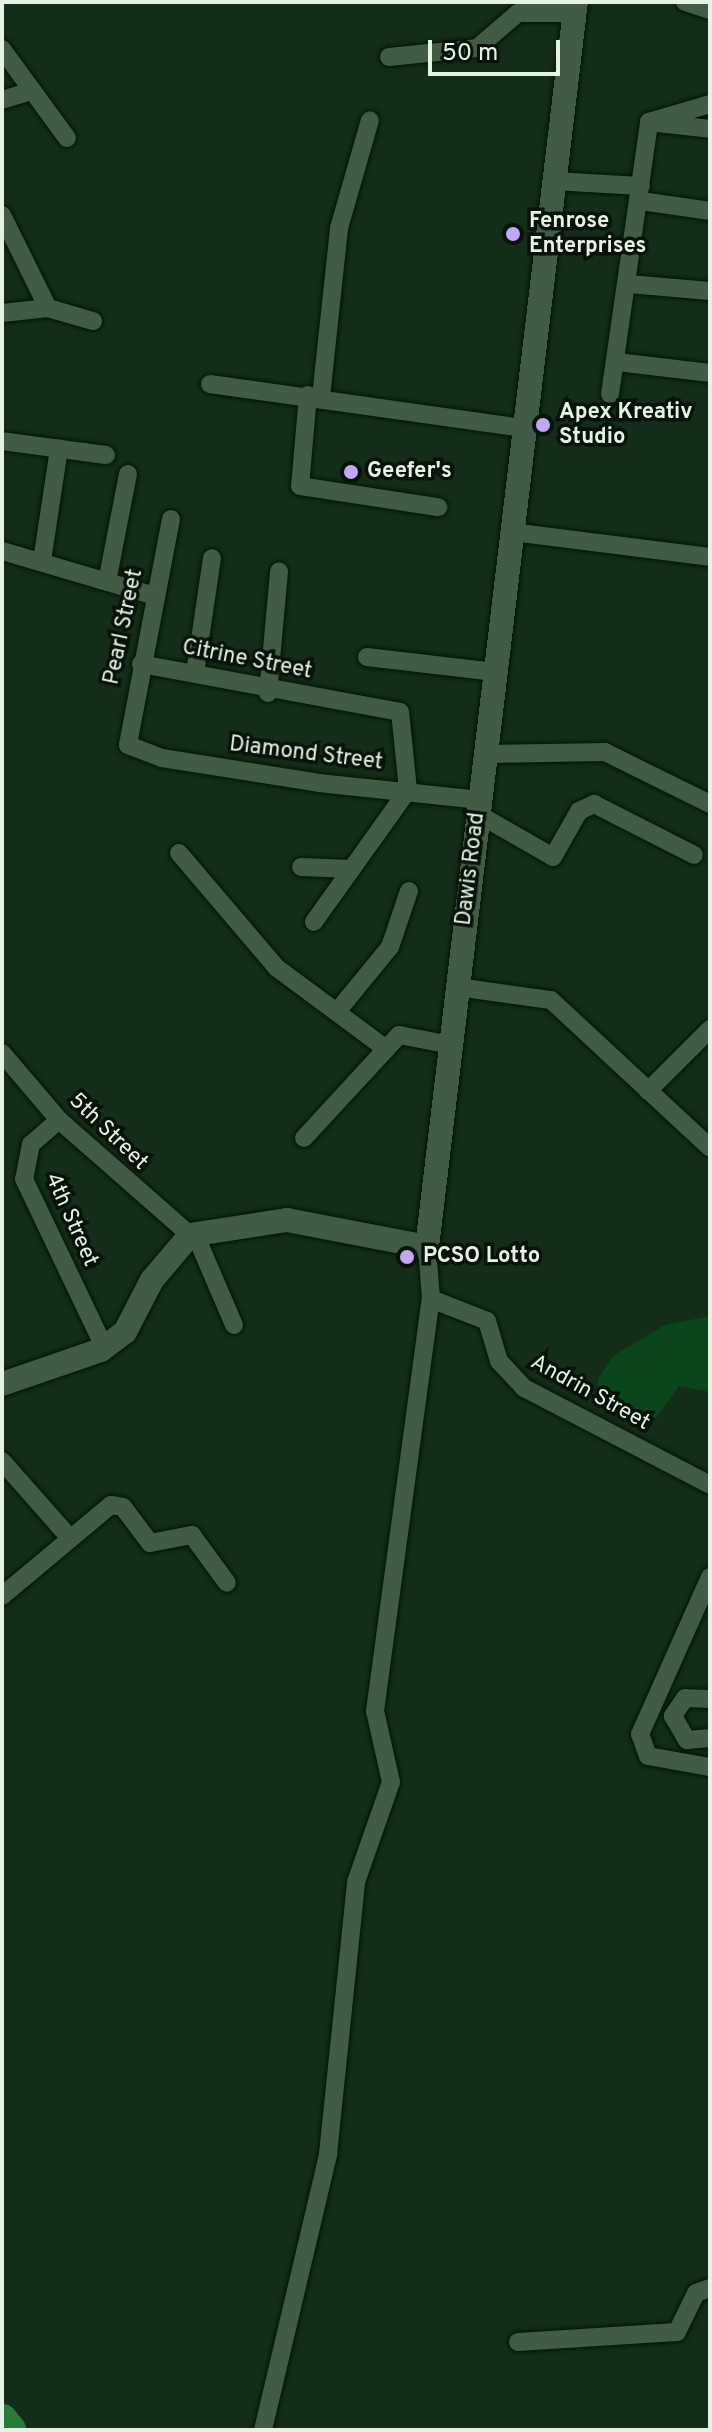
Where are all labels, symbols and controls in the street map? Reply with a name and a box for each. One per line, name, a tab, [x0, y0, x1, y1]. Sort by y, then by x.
scale bar	[432, 24, 564, 74]
text: 50 m	[442, 39, 498, 69]
place label: Fenrose Enterprises	[529, 208, 646, 260]
marker: Fenrose Enterprises	[504, 225, 522, 243]
place label: Apex Kreativ Studio	[559, 399, 692, 450]
marker: Apex Kreativ Studio	[534, 416, 552, 434]
place label: Geefer's	[367, 459, 452, 485]
marker: Geefer's	[342, 463, 360, 481]
street label: Pearl Street	[99, 567, 149, 687]
street label: Citrine Street	[180, 634, 314, 686]
street label: Diamond Street	[228, 731, 384, 777]
street label: Dawis Road	[451, 811, 491, 927]
street label: 5th Street	[63, 1088, 153, 1176]
street label: 4th Street	[39, 1169, 103, 1271]
place label: PCSO Lotto	[423, 1244, 540, 1270]
marker: PCSO Lotto	[398, 1248, 416, 1266]
street label: Andrin Street	[526, 1349, 654, 1437]

